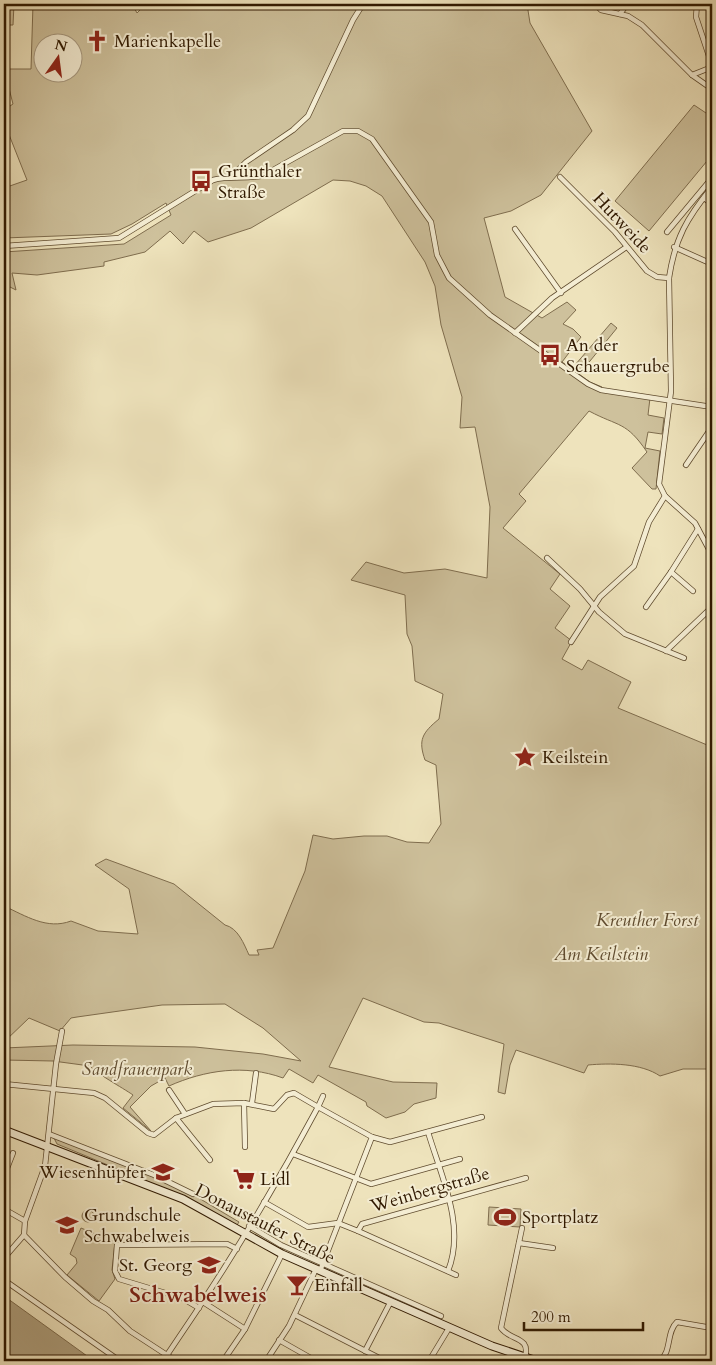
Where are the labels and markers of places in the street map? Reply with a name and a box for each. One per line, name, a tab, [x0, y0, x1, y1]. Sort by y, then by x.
church icon: Marienkapelle	[84, 28, 110, 54]
place label: Marienkapelle	[114, 29, 221, 54]
place label: Grünthaler Straße	[218, 159, 302, 205]
bus stop icon: Grünthaler Straße	[188, 168, 214, 194]
place label: An der Schauergrube	[566, 333, 670, 379]
bus stop icon: An der Schauergrube	[537, 342, 563, 368]
place icon: Keilstein	[512, 744, 538, 770]
place label: Keilstein	[542, 745, 609, 770]
school or university icon: Wiesenhüpfer	[150, 1159, 176, 1185]
place label: Wiesenhüpfer	[38, 1160, 146, 1185]
supermarket icon: Lidl	[231, 1166, 257, 1192]
place label: Lidl	[260, 1167, 291, 1192]
place label: Grundschule Schwabelweis	[84, 1203, 189, 1249]
sports icon: Sportplatz	[492, 1204, 518, 1230]
place label: Sportplatz	[522, 1205, 598, 1230]
school or university icon: Grundschule Schwabelweis	[54, 1212, 80, 1238]
school or university icon: St. Georg	[196, 1252, 222, 1278]
place label: St. Georg	[119, 1253, 193, 1278]
bar icon: Einfall	[284, 1272, 310, 1298]
place label: Einfall	[314, 1273, 363, 1298]

